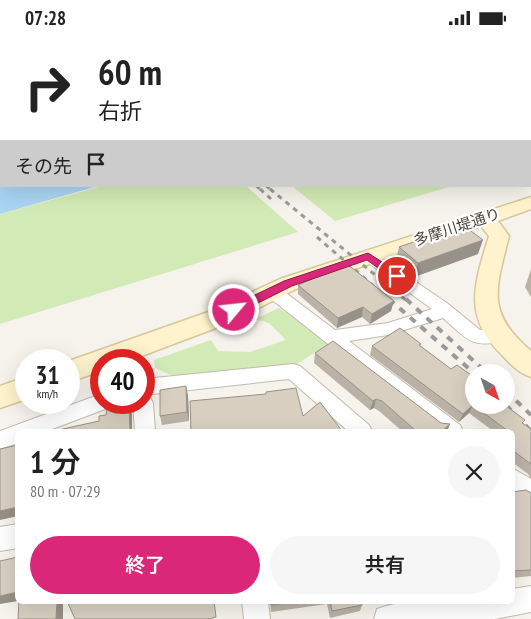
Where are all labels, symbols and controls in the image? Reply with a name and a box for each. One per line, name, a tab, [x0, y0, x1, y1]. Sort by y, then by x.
text: 07:28	[25, 6, 66, 30]
text: 60 m	[98, 49, 162, 95]
icon: right	[15, 55, 80, 120]
text: 右折	[98, 97, 142, 125]
icon: arrive	[82, 150, 110, 178]
text: その先	[15, 154, 72, 178]
street label: 多摩川堤通り	[411, 204, 503, 249]
pin	[376, 255, 418, 297]
icon: arrive	[383, 262, 411, 290]
position arrow	[207, 283, 259, 335]
speed limit sign: 40	[90, 349, 155, 414]
text: 31	[36, 359, 59, 391]
north arrow	[465, 364, 515, 414]
map controls	[465, 364, 515, 414]
text: km/h	[37, 386, 58, 401]
text: 1 分	[30, 442, 81, 481]
button: close	[448, 446, 500, 498]
text: 80 m · 07:29	[30, 481, 101, 501]
button: 終了	[30, 536, 260, 594]
button: 共有	[270, 536, 500, 594]

